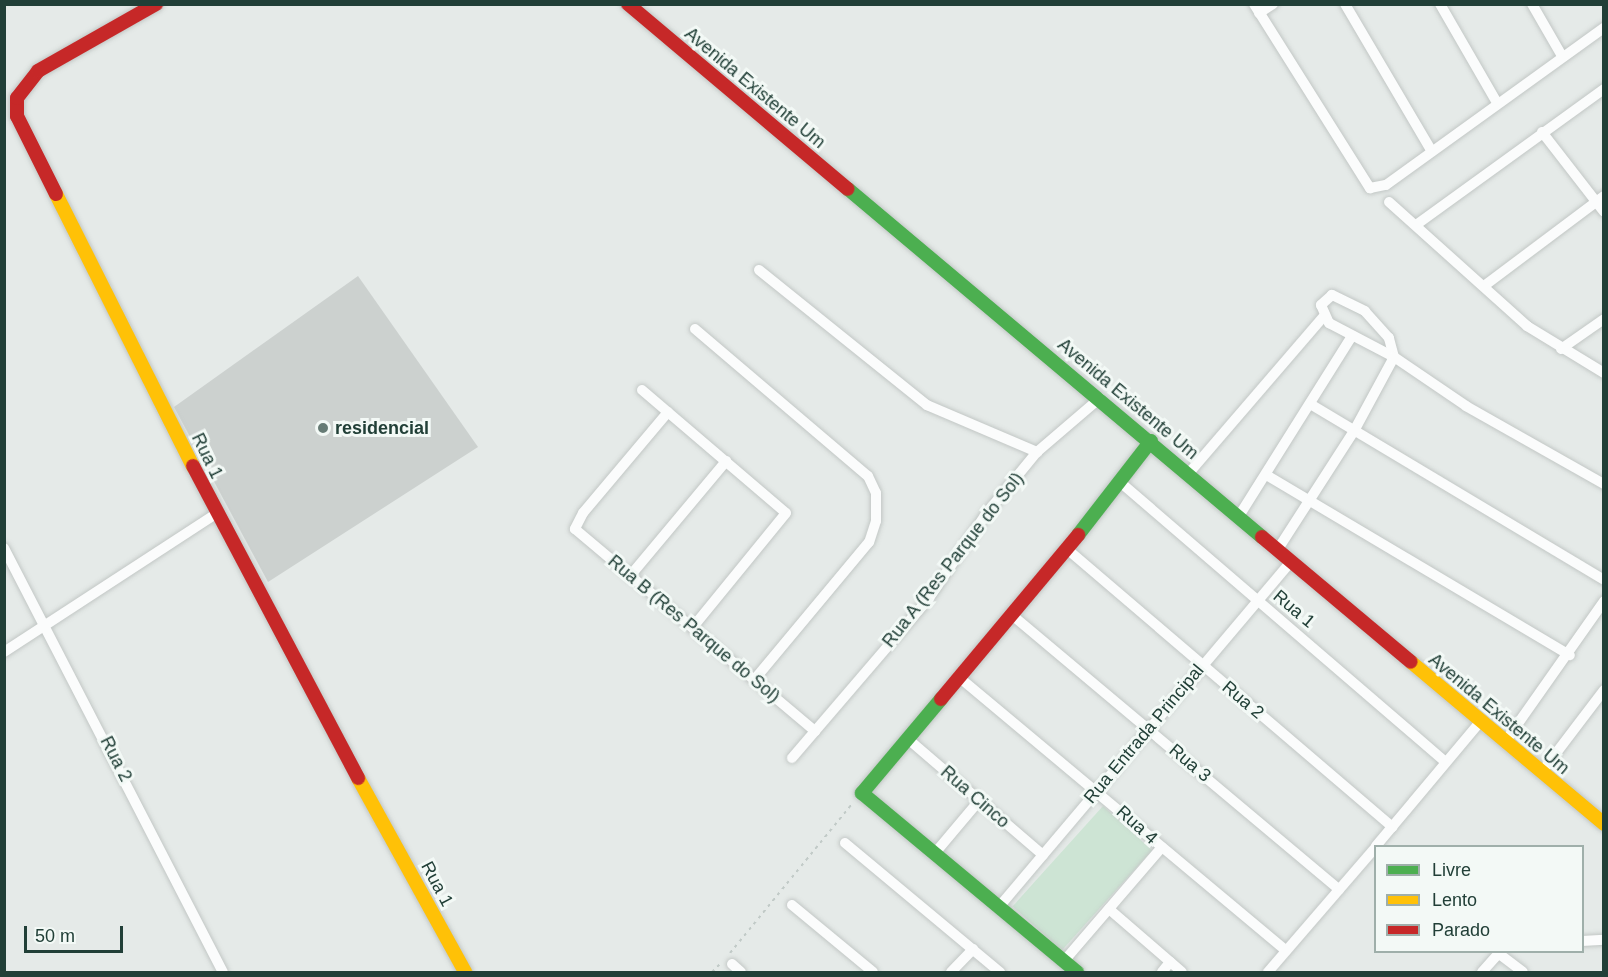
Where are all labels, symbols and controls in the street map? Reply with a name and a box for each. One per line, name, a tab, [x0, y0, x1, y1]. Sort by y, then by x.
street label: Avenida Existente Um	[680, 23, 830, 153]
street label: Avenida Existente Um	[1053, 334, 1203, 464]
place label: residencial	[335, 417, 429, 439]
marker: residencial	[316, 421, 330, 435]
street label: Rua 1	[187, 430, 227, 482]
street label: Rua A (Res Parque do Sol)	[877, 467, 1029, 653]
street label: Rua B (Res Parque do Sol)	[604, 551, 784, 707]
street label: Rua 1	[1269, 585, 1319, 633]
street label: Avenida Existente Um	[1424, 649, 1574, 779]
street label: Rua Entrada Principal	[1079, 660, 1209, 808]
street label: Rua 2	[1218, 676, 1268, 724]
street label: Rua 2	[95, 733, 137, 785]
street label: Rua 3	[1165, 739, 1215, 787]
street label: Rua Cinco	[936, 761, 1014, 833]
street label: Rua 4	[1112, 801, 1162, 849]
legend	[1374, 845, 1584, 953]
street label: Rua 1	[416, 858, 458, 910]
text: Livre	[1432, 860, 1471, 880]
text: Lento	[1432, 890, 1477, 910]
scale bar	[27, 914, 126, 952]
text: Parado	[1432, 920, 1490, 940]
text: 50 m	[35, 926, 75, 946]

